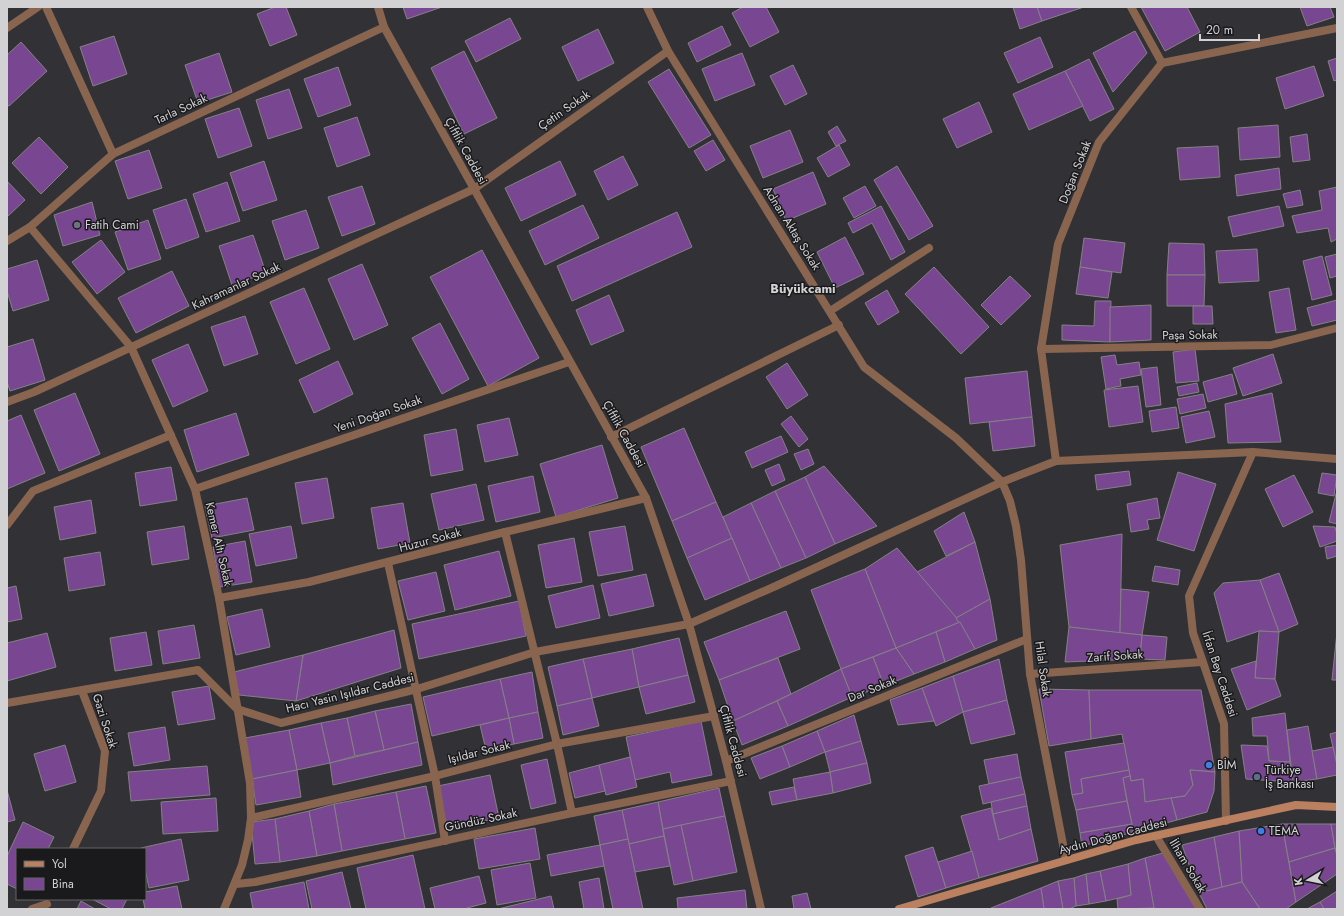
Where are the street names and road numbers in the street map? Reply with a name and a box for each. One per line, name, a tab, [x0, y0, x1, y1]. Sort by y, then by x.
street label: Çetin Sokak	[534, 85, 594, 135]
street label: Tarla Sokak	[152, 89, 211, 129]
street label: Çiftlik Caddesi	[440, 114, 492, 188]
street label: Doğan Sokak	[1054, 137, 1096, 206]
street label: Adnan Aktaş Sokak	[759, 182, 826, 274]
street label: Kahramanlar Sokak	[189, 257, 284, 314]
street label: Paşa Sokak	[1162, 326, 1219, 344]
street label: Yeni Doğan Sokak	[332, 390, 425, 437]
street label: Çiftlik Caddesi	[598, 397, 650, 471]
street label: Kemer Altı Sokak	[201, 500, 238, 588]
street label: Huzur Sokak	[397, 523, 464, 557]
street label: İrfan Bey Caddesi	[1198, 629, 1242, 719]
street label: Hilal Sokak	[1030, 640, 1056, 699]
street label: Zarif Sokak	[1086, 645, 1144, 667]
street label: Hacı Yasin Işıldar Caddesi	[284, 668, 416, 718]
street label: Dar Sokak	[845, 671, 900, 707]
street label: Gazi Sokak	[88, 691, 123, 751]
street label: Çiftlik Caddesi	[715, 703, 751, 779]
street label: Işıldar Sokak	[446, 735, 513, 768]
street label: Gündüz Sokak	[443, 803, 520, 836]
street label: Aydın Doğan Caddesi	[1057, 813, 1169, 859]
street label: İlham Sokak	[1165, 836, 1212, 897]

